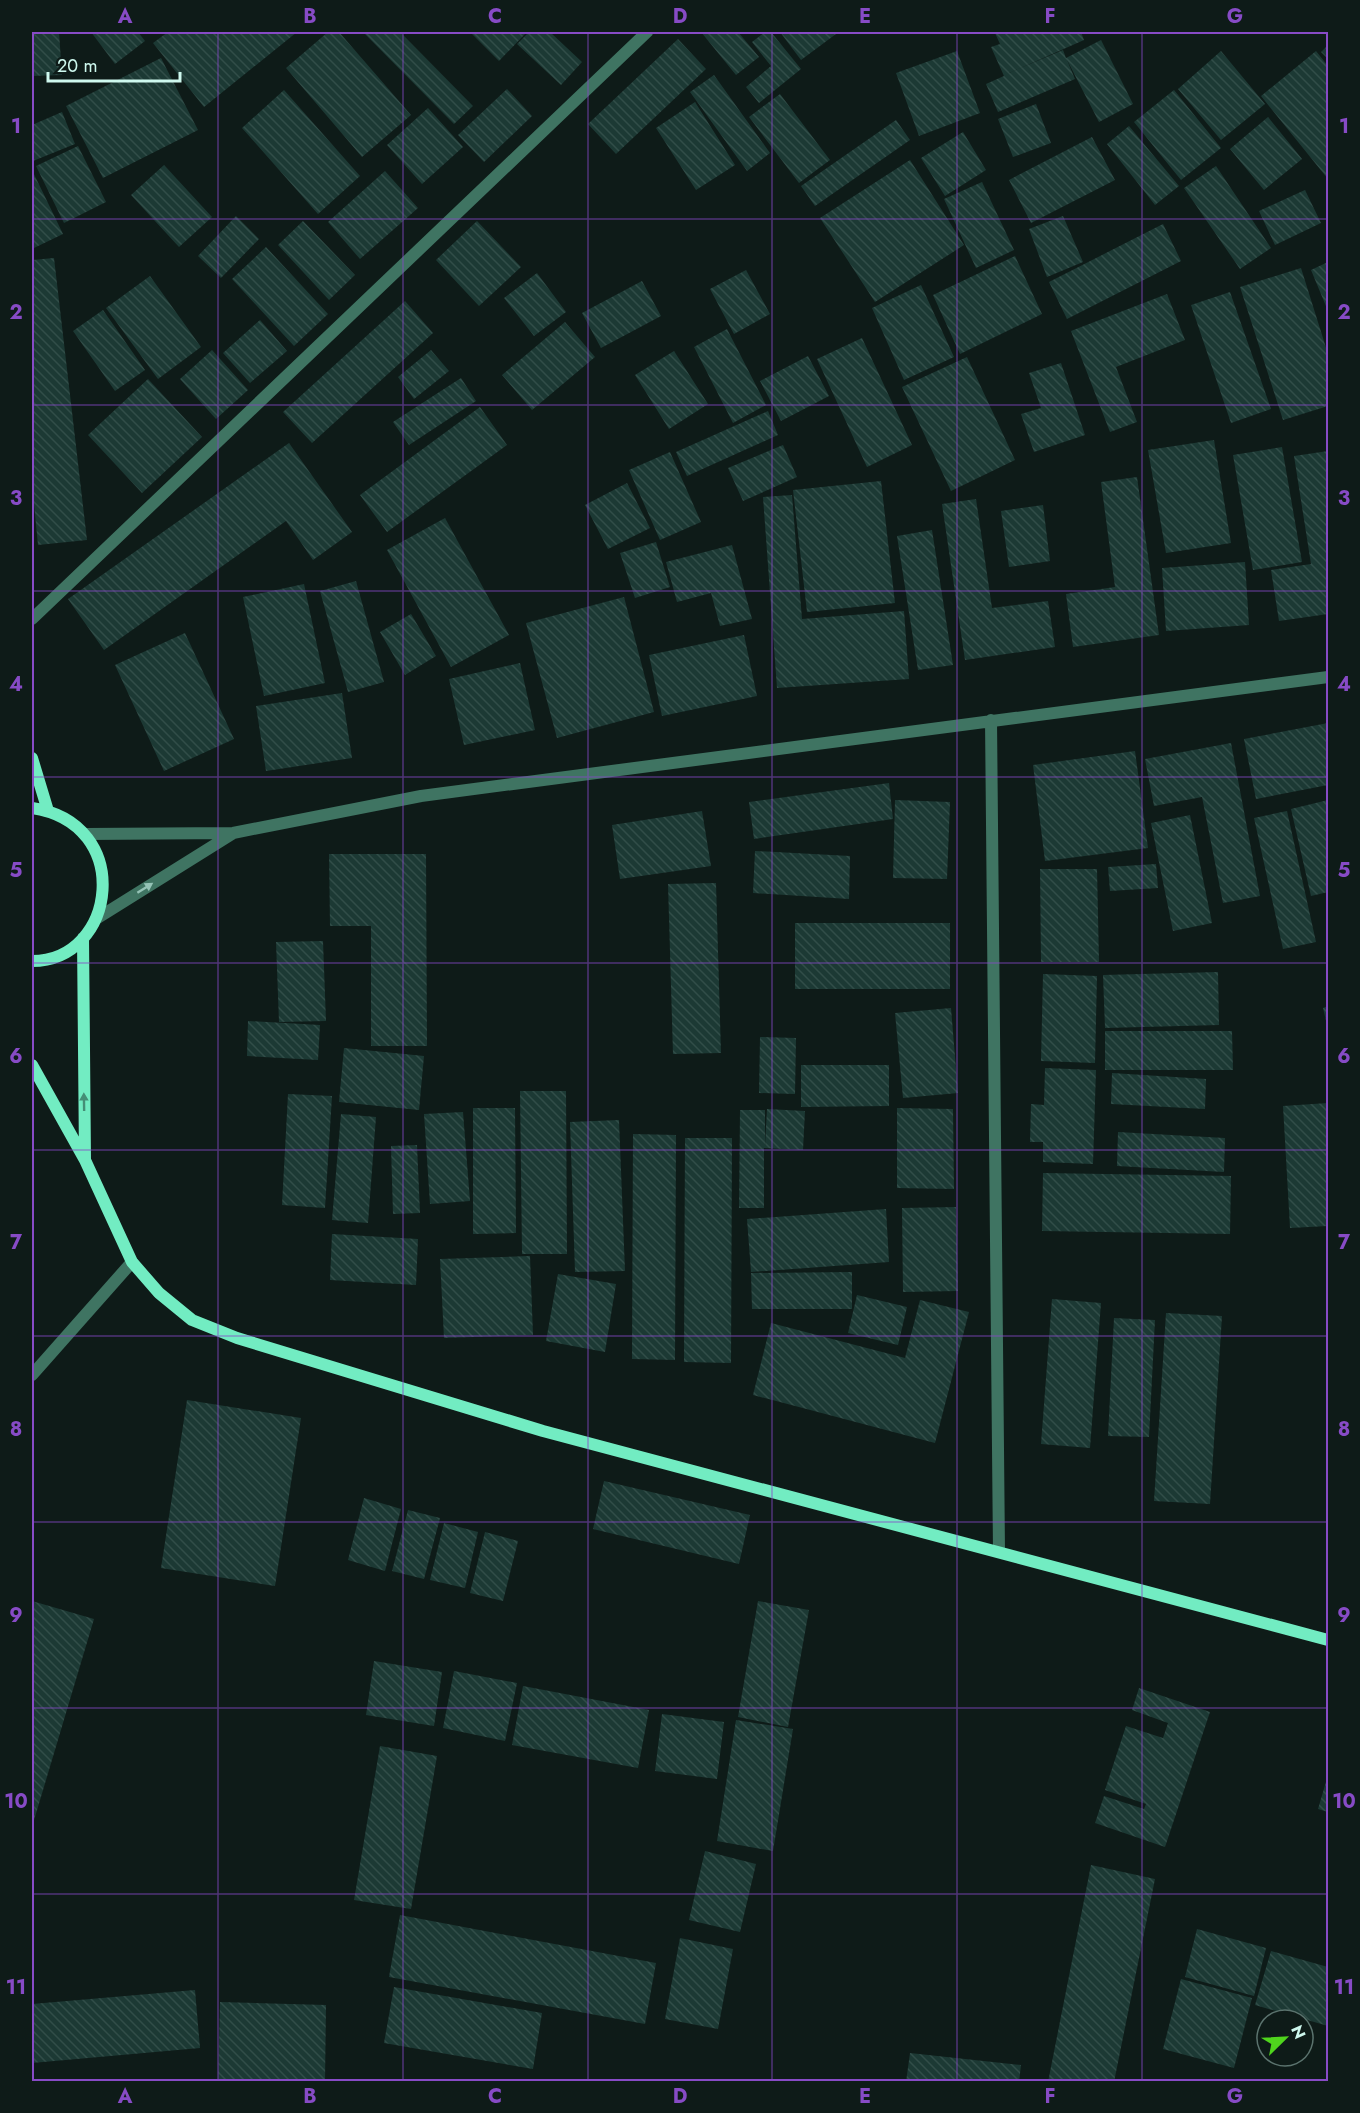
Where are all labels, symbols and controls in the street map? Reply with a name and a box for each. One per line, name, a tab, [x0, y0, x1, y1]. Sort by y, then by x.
text: A	[117, 2, 133, 31]
text: B	[303, 2, 317, 31]
text: C	[488, 2, 502, 31]
text: D	[673, 2, 687, 31]
text: E	[859, 2, 871, 31]
text: F	[1044, 2, 1056, 31]
text: G	[1227, 2, 1243, 31]
scale bar	[48, 45, 180, 83]
text: 20 m	[57, 53, 97, 79]
text: 1	[11, 112, 21, 141]
text: 1	[1339, 112, 1349, 141]
text: 2	[9, 298, 23, 327]
text: 2	[1337, 298, 1351, 327]
text: 3	[10, 484, 22, 513]
text: 3	[1338, 484, 1350, 513]
text: 4	[9, 670, 23, 699]
text: 4	[1337, 670, 1351, 699]
text: 5	[10, 856, 23, 885]
text: 5	[1338, 856, 1351, 885]
one-way arrow	[137, 882, 154, 893]
text: 6	[9, 1042, 23, 1071]
text: 6	[1337, 1042, 1351, 1071]
one-way arrow	[79, 1092, 89, 1111]
text: 7	[10, 1228, 23, 1257]
text: 7	[1338, 1228, 1351, 1257]
text: 8	[10, 1415, 22, 1444]
text: 8	[1338, 1415, 1350, 1444]
text: 9	[9, 1601, 23, 1630]
text: 9	[1337, 1601, 1351, 1630]
text: 10	[4, 1787, 28, 1816]
text: 10	[1332, 1787, 1356, 1816]
text: 11	[6, 1973, 26, 2002]
text: 11	[1334, 1973, 1354, 2002]
north arrow	[1255, 2008, 1315, 2068]
text: N	[1285, 2022, 1311, 2043]
text: A	[117, 2082, 133, 2111]
text: B	[303, 2082, 317, 2111]
text: C	[488, 2082, 502, 2111]
text: D	[673, 2082, 687, 2111]
text: E	[859, 2082, 871, 2111]
text: F	[1044, 2082, 1056, 2111]
text: G	[1227, 2082, 1243, 2111]

